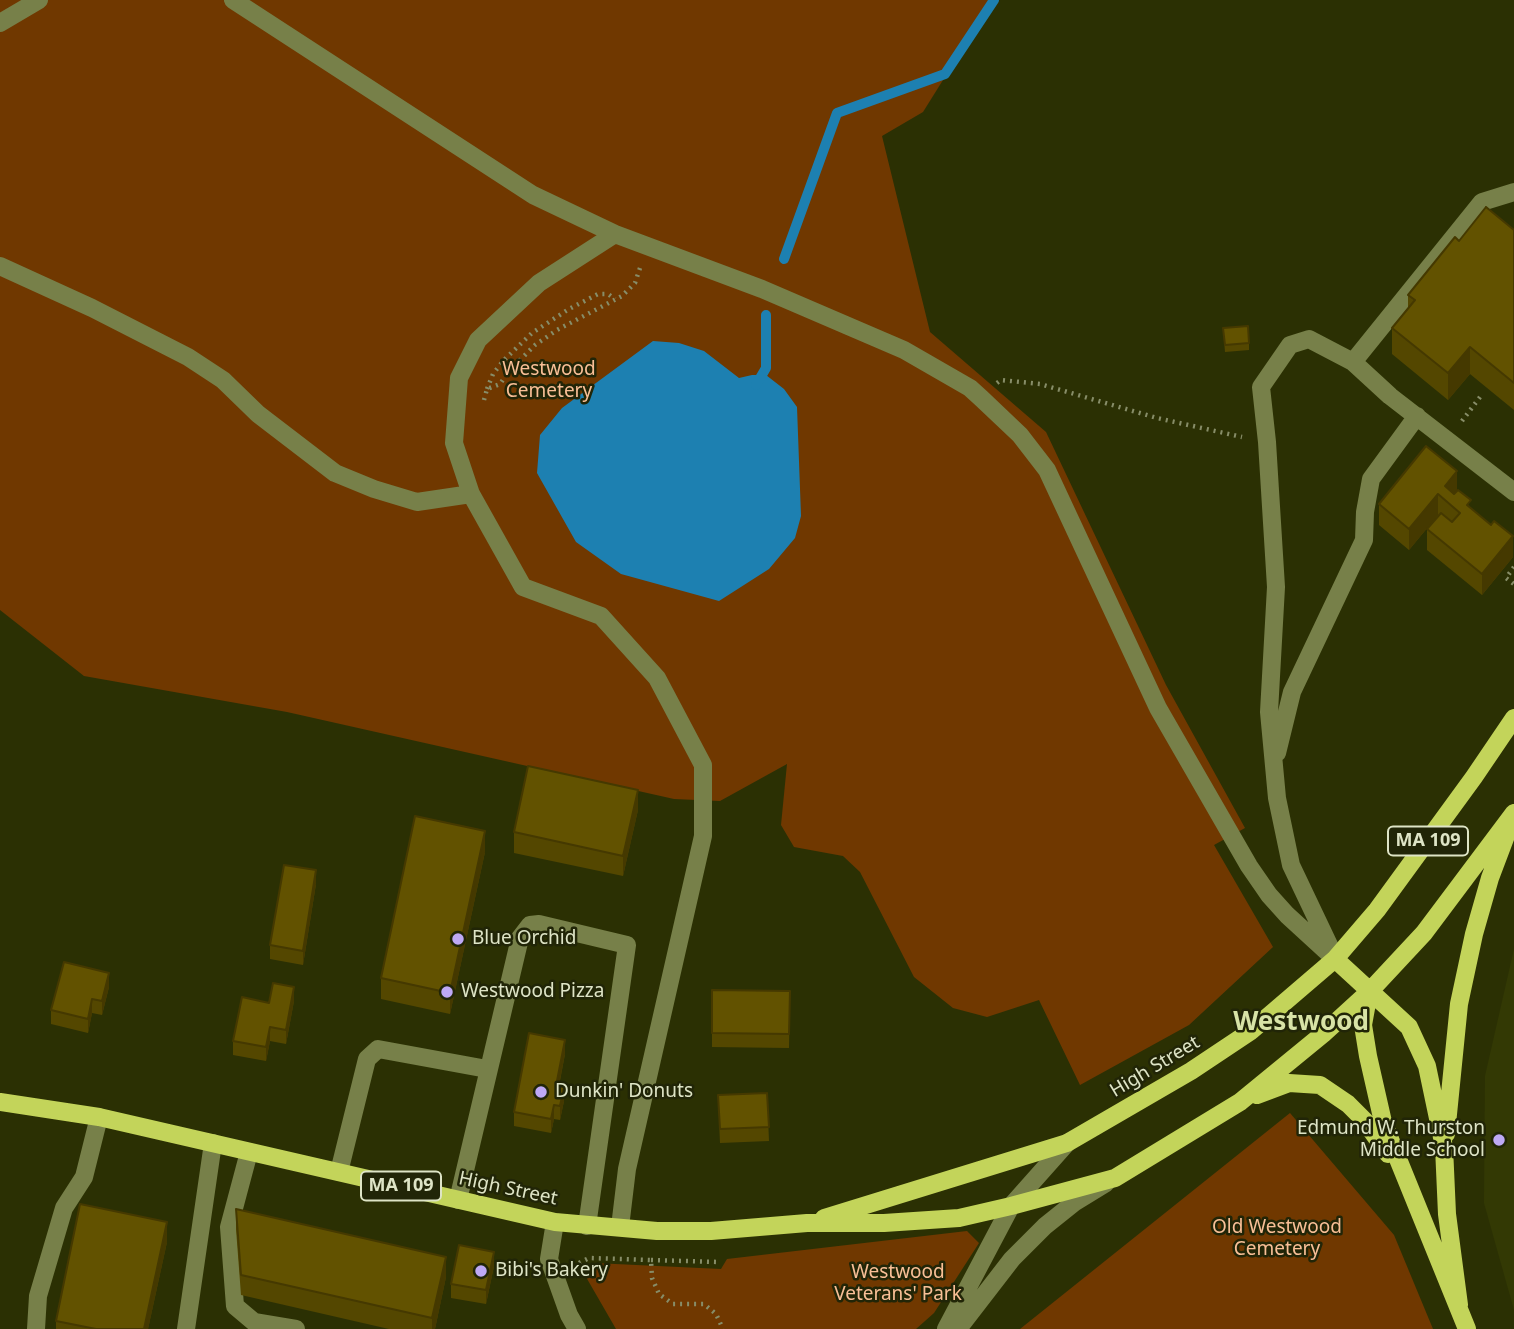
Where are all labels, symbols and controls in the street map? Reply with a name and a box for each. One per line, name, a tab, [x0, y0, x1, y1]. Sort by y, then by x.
park label: Westwood Cemetery	[502, 359, 596, 403]
road number: MA 109	[1388, 826, 1468, 856]
place label: Blue Orchid	[472, 928, 576, 950]
marker: Blue Orchid	[450, 931, 466, 947]
place label: Westwood Pizza	[461, 981, 604, 1003]
marker: Westwood Pizza	[439, 984, 455, 1000]
district label: Westwood	[1233, 1007, 1369, 1039]
street label: High Street	[1106, 1031, 1204, 1103]
place label: Dunkin' Donuts	[555, 1081, 693, 1103]
marker: Dunkin' Donuts	[533, 1084, 549, 1100]
place label: Edmund W. Thurston Middle School	[1297, 1118, 1485, 1162]
marker: Edmund W. Thurston Middle School	[1491, 1132, 1507, 1148]
street label: High Street	[457, 1167, 559, 1211]
road number: MA 109	[361, 1171, 441, 1200]
park label: Old Westwood Cemetery	[1212, 1217, 1342, 1261]
place label: Bibi's Bakery	[495, 1260, 608, 1282]
park label: Westwood Veterans' Park	[834, 1262, 962, 1306]
marker: Bibi's Bakery	[473, 1263, 489, 1279]

